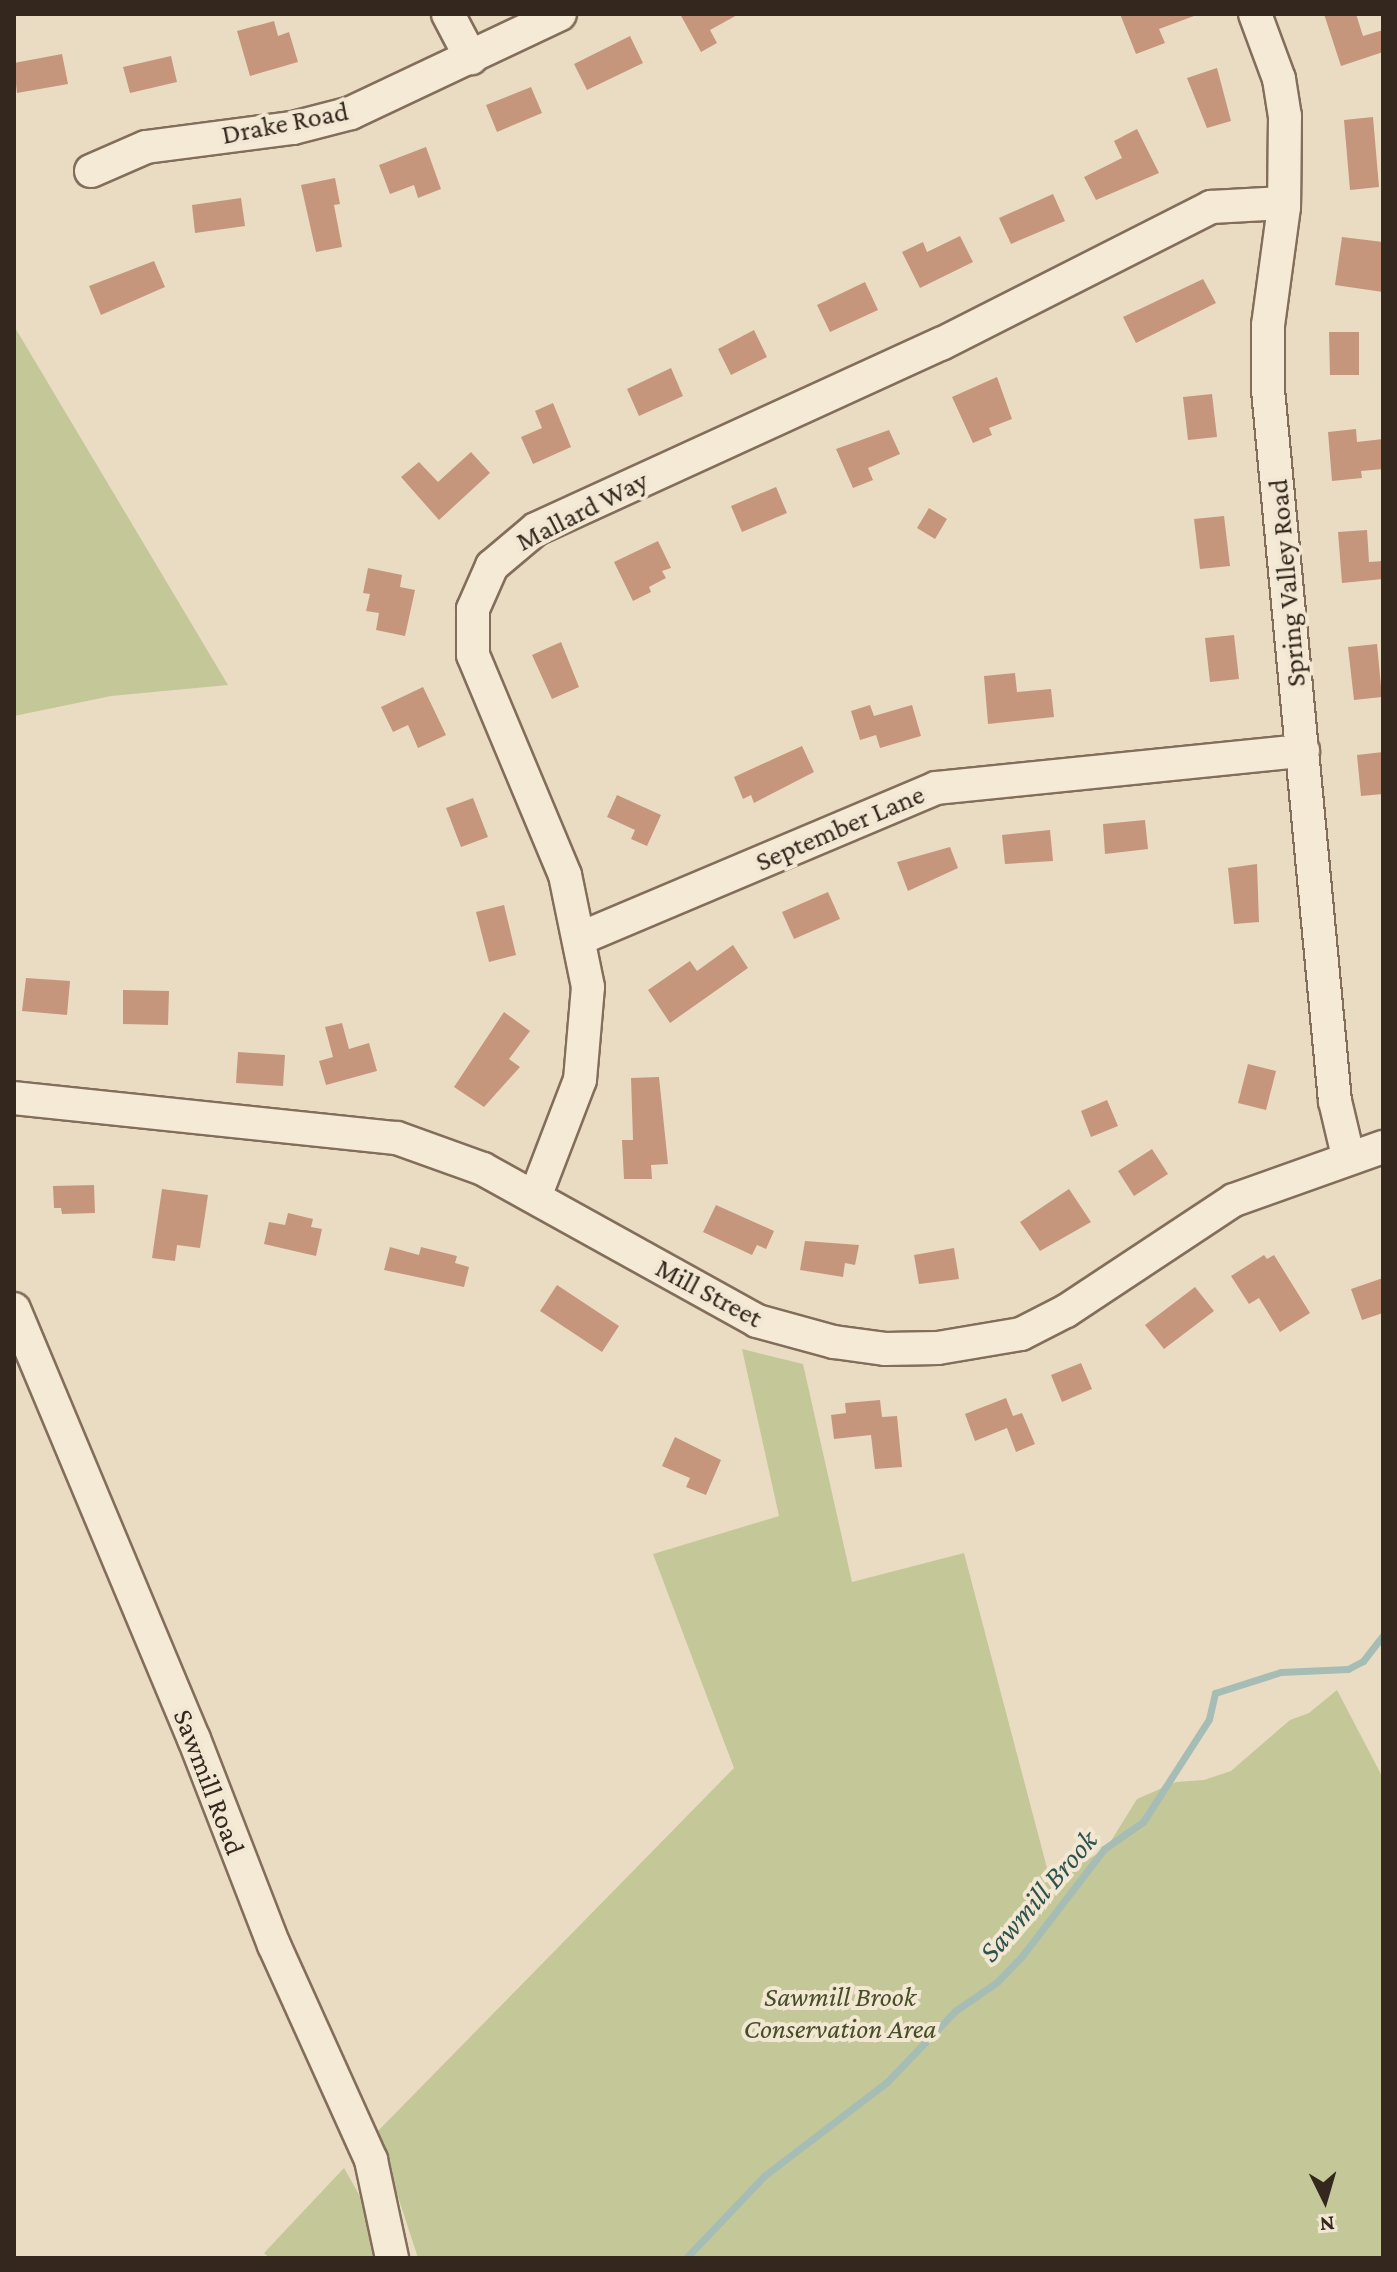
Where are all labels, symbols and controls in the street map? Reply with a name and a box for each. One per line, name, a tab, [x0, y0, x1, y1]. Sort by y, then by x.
street label: Drake Road	[219, 94, 351, 152]
street label: Mallard Way	[510, 463, 654, 559]
street label: Spring Valley Road	[1261, 478, 1313, 688]
street label: September Lane	[751, 777, 929, 879]
street label: Mill Street	[650, 1251, 768, 1335]
street label: Sawmill Road	[166, 1705, 252, 1859]
water label: Sawmill Brook	[971, 1823, 1105, 1969]
park label: Sawmill Brook Conservation Area	[744, 1980, 936, 2046]
north arrow	[1285, 2160, 1365, 2240]
text: N	[1319, 2211, 1336, 2238]

